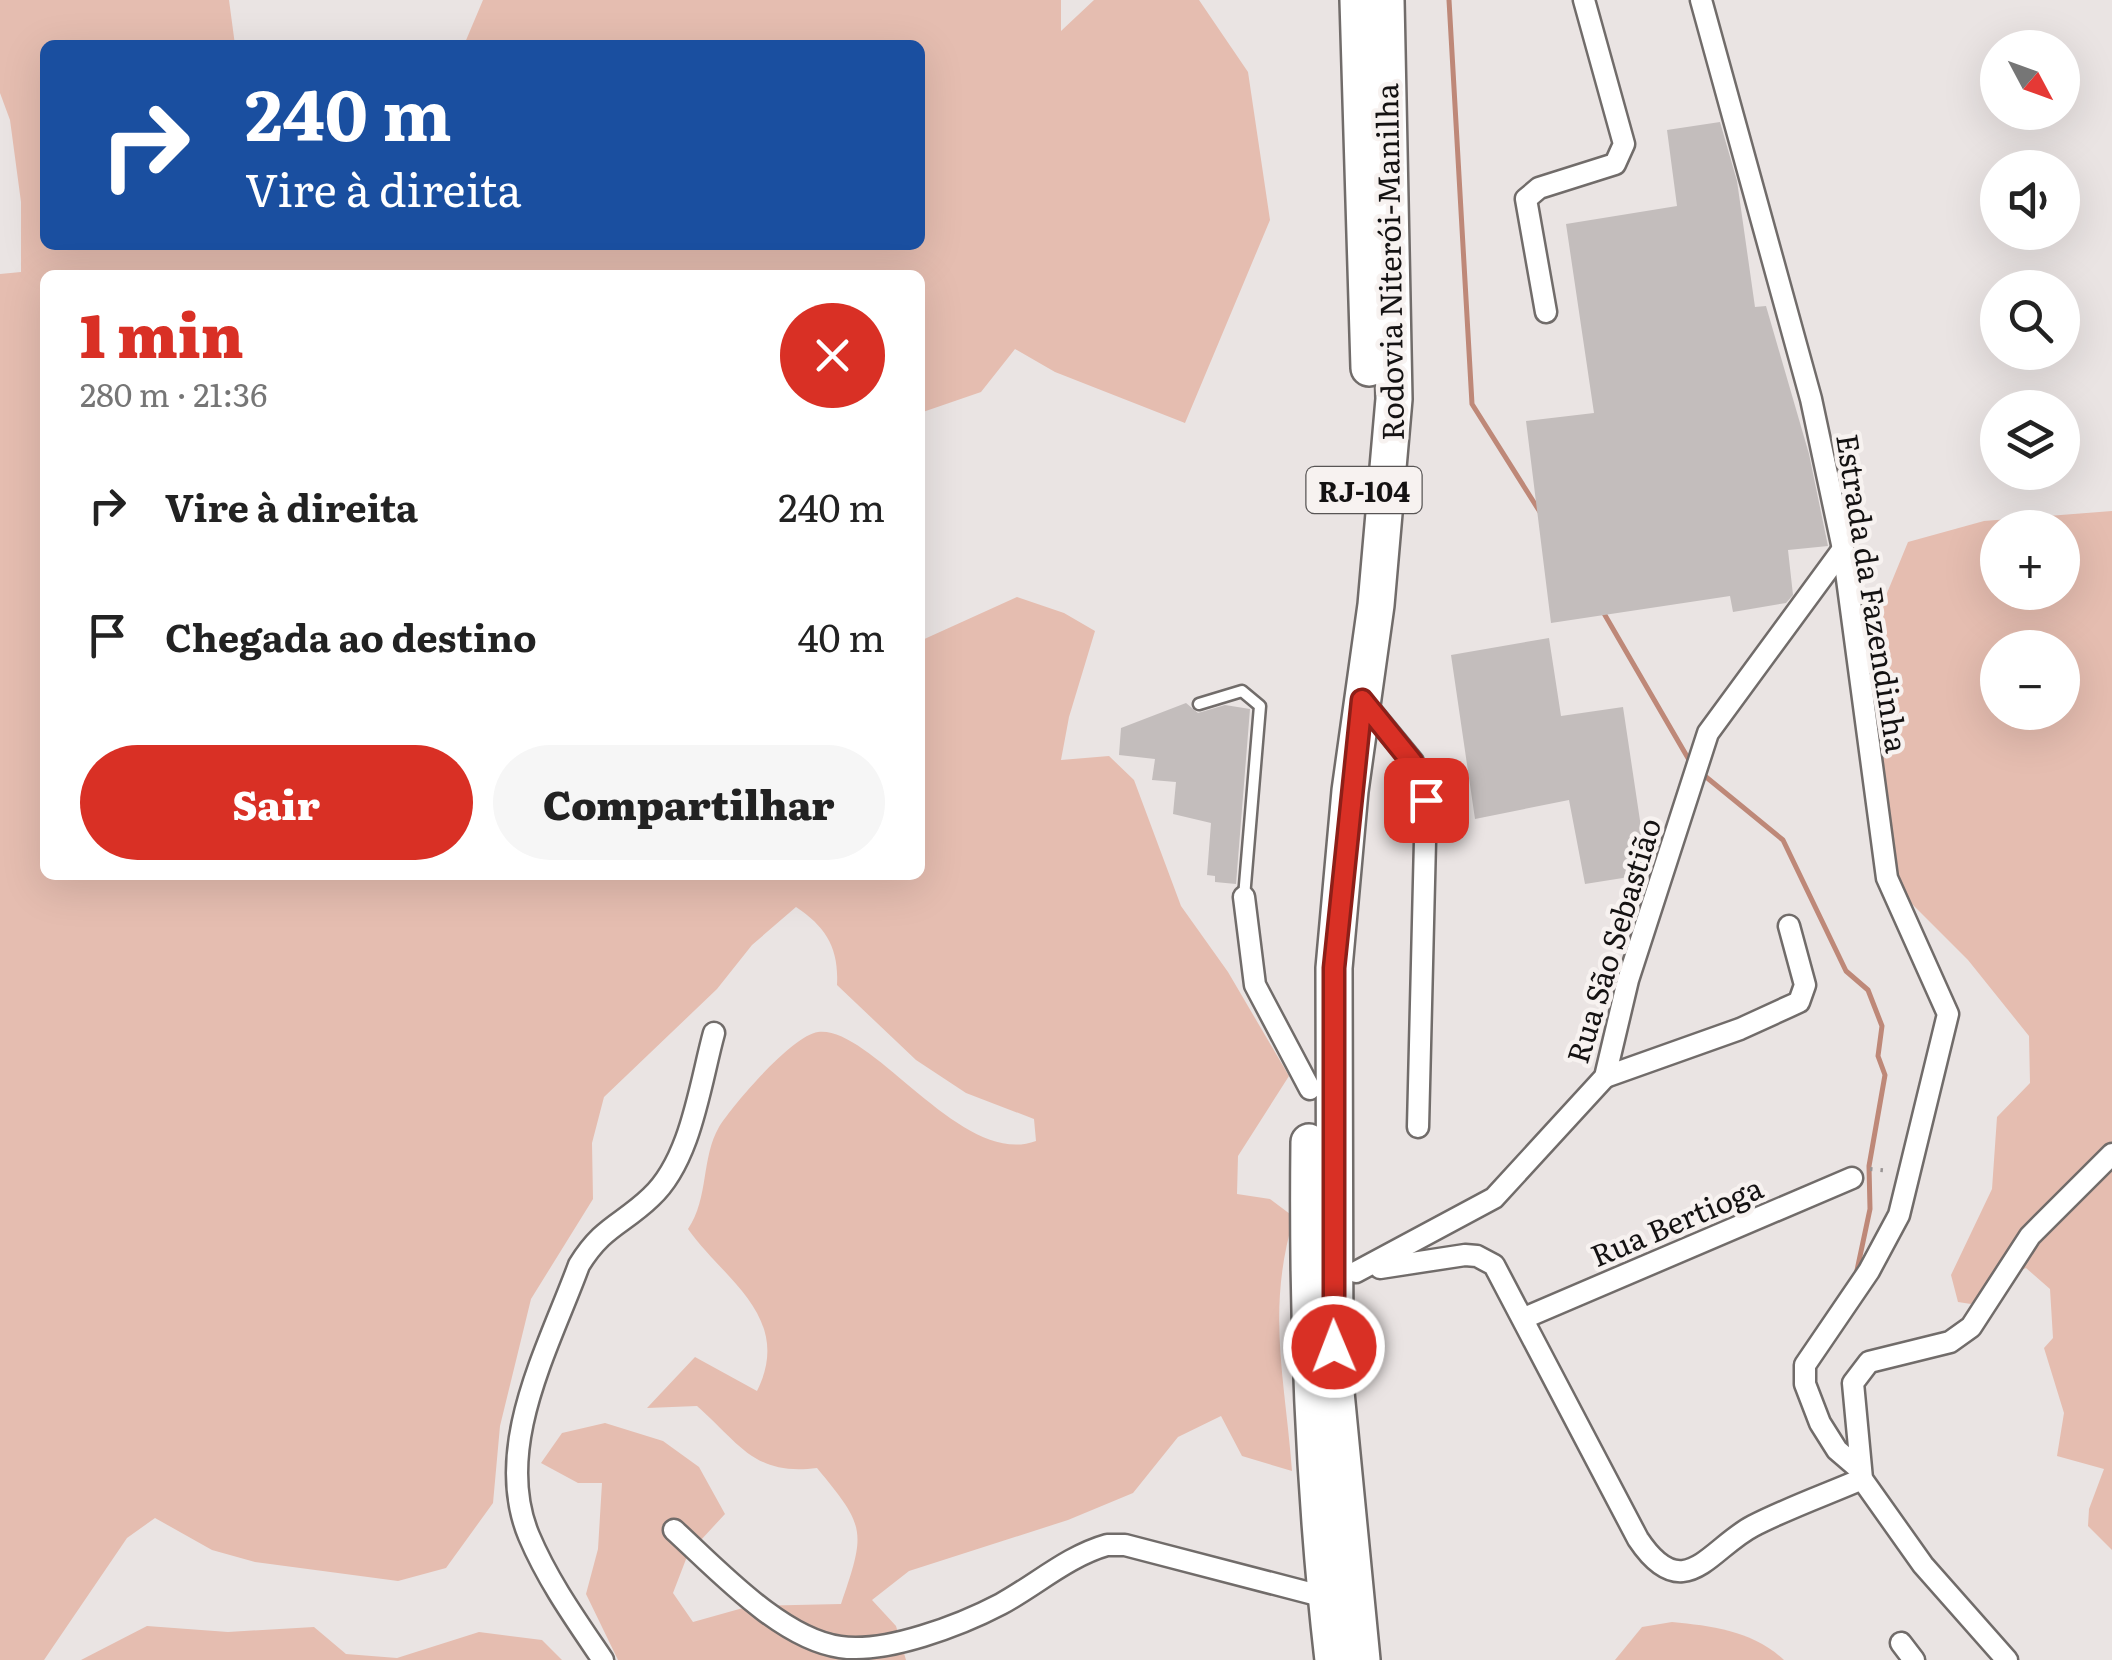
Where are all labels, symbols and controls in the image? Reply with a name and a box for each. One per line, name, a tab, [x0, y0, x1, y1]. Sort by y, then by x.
north arrow	[1980, 30, 2080, 130]
map controls	[1980, 30, 2080, 730]
text: 240 m	[245, 59, 452, 163]
icon: right	[80, 80, 210, 210]
street label: Rodovia Niterói-Manilha	[1363, 82, 1413, 441]
button: sound	[1980, 150, 2080, 250]
text: Vire à direita	[245, 154, 521, 221]
button: search	[1980, 270, 2080, 370]
text: 1 min	[80, 287, 244, 376]
button: close	[780, 303, 885, 408]
text: 280 m · 21:36	[80, 369, 267, 417]
button: layers	[1980, 390, 2080, 490]
street label: Estrada da Fazendinha	[1827, 430, 1921, 756]
road number: RJ-104	[1306, 467, 1422, 513]
text: Vire à direita	[165, 477, 418, 534]
text: 240 m	[778, 477, 885, 534]
icon: right	[80, 478, 135, 533]
button: +	[1980, 510, 2080, 610]
text: Chegada ao destino	[165, 607, 537, 664]
text: 40 m	[798, 607, 885, 664]
icon: arrive	[80, 608, 135, 663]
button: −	[1980, 630, 2080, 730]
button: Sair	[80, 745, 473, 860]
button: Compartilhar	[493, 745, 885, 860]
pin	[1384, 758, 1469, 843]
icon: arrive	[1399, 773, 1454, 828]
street label: Rua São Sebastião	[1554, 812, 1670, 1068]
street label: Rua Bertioga	[1583, 1164, 1770, 1276]
position arrow	[1282, 1295, 1386, 1399]

